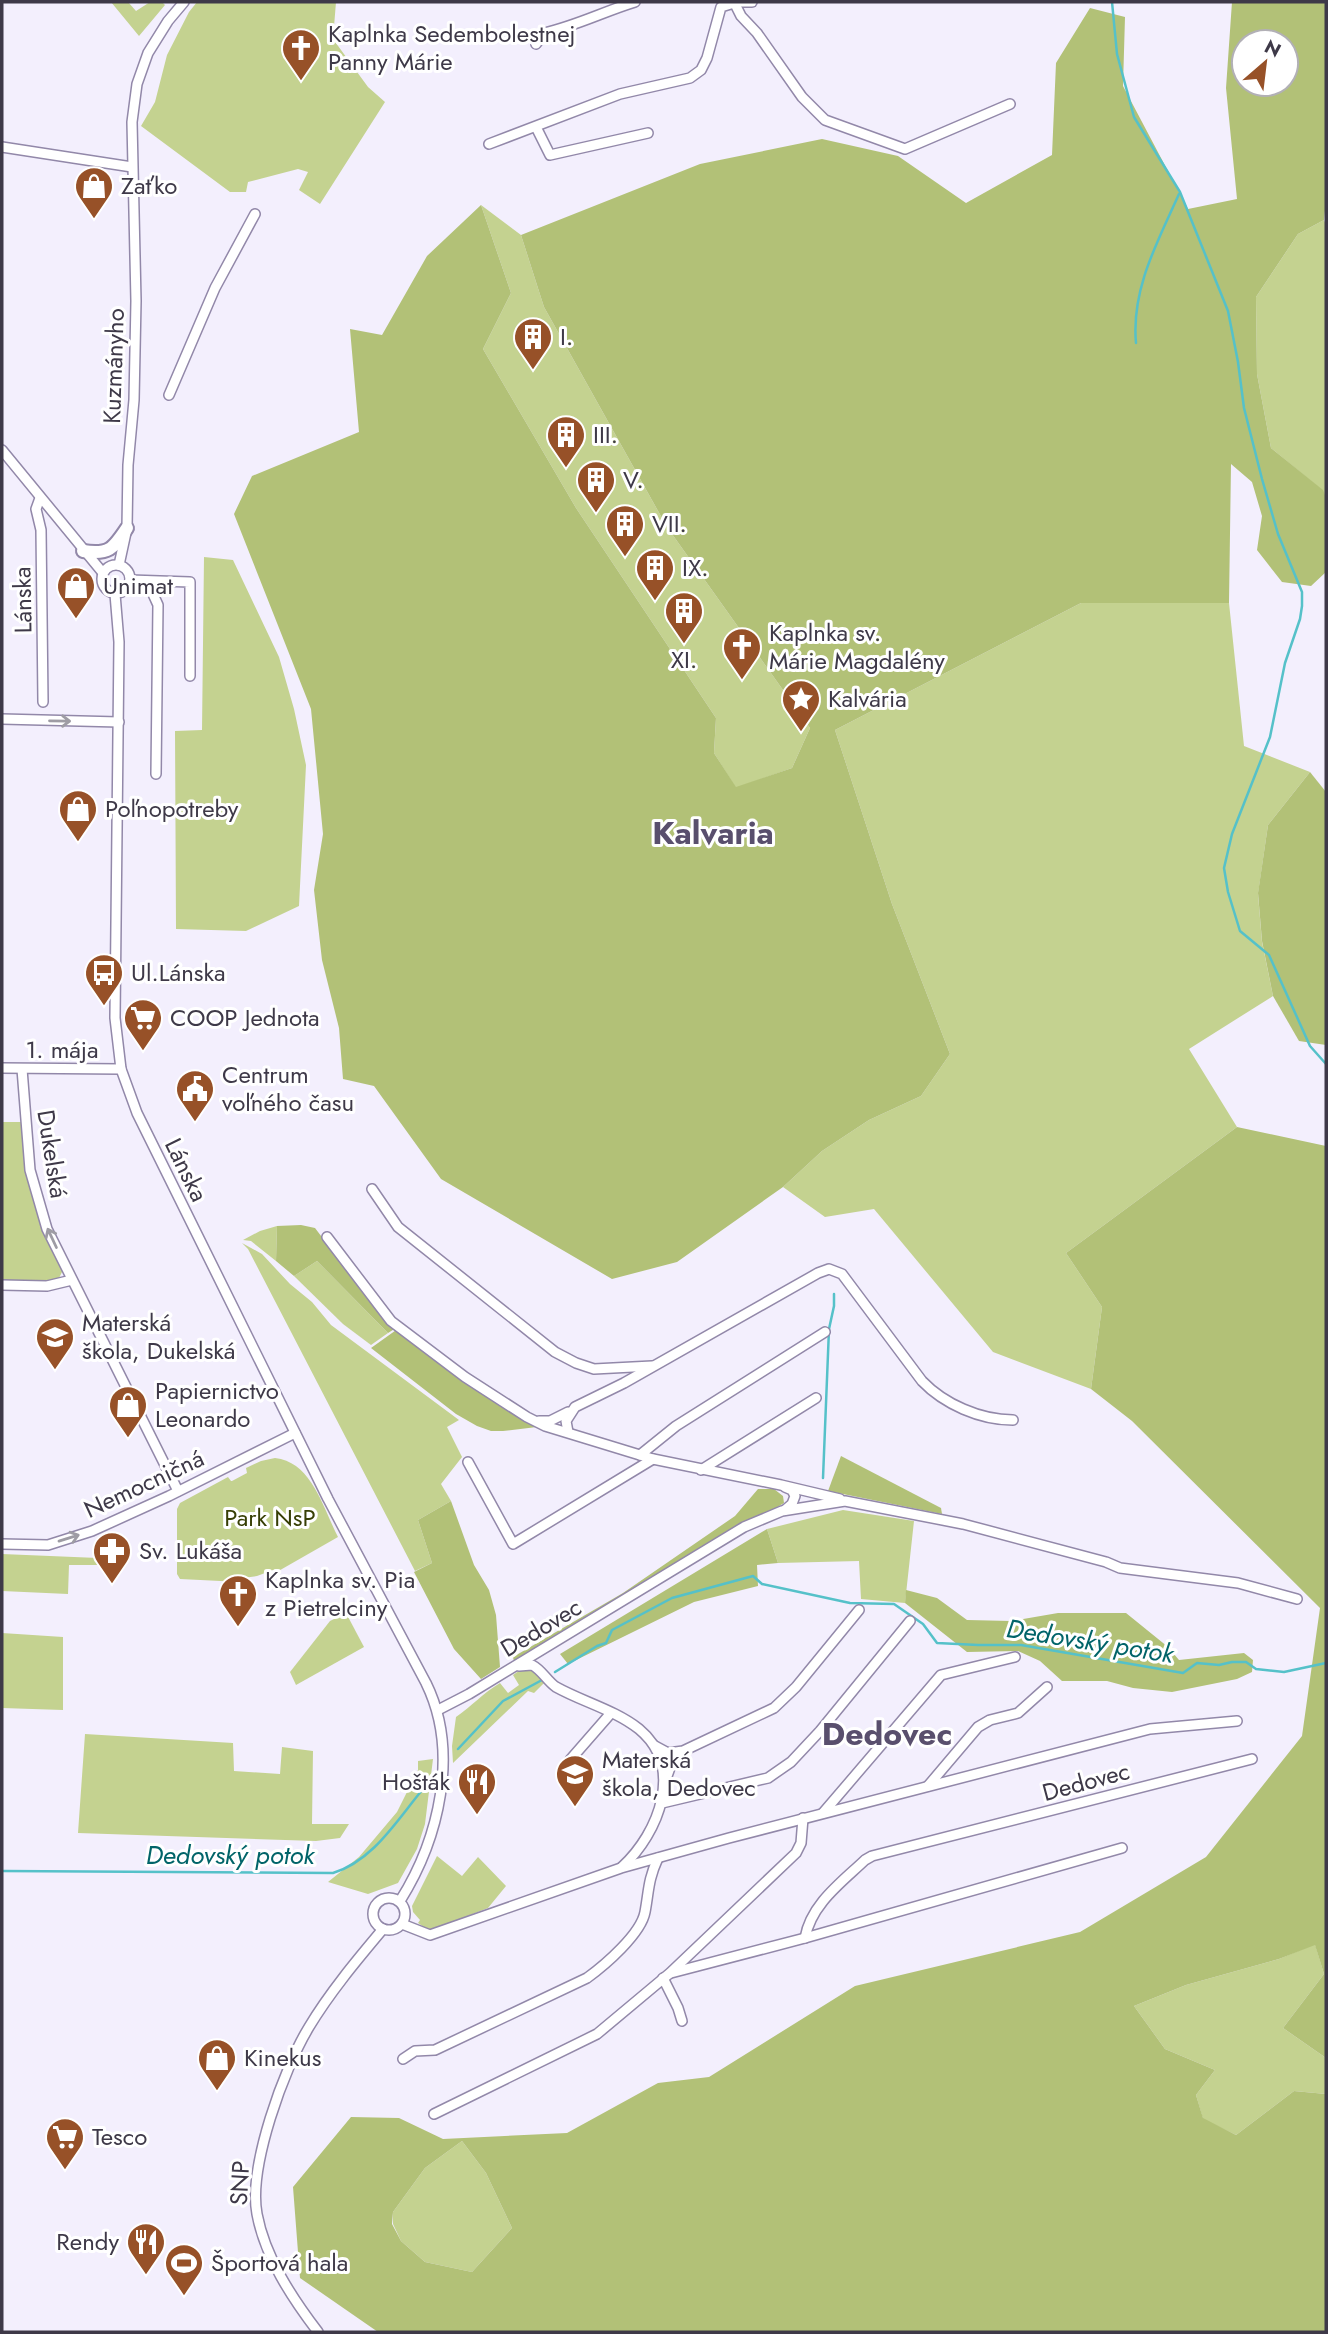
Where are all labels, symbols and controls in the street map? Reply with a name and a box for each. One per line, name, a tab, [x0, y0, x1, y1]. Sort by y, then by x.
place label: Kaplnka Sedembolestnej Panny Márie	[328, 16, 576, 79]
church icon: Kaplnka Sedembolestnej Panny Márie	[280, 27, 322, 82]
north arrow	[1230, 28, 1300, 98]
text: N	[1260, 33, 1286, 64]
shop icon: Zaťko	[73, 165, 115, 220]
place label: Zaťko	[121, 168, 177, 203]
street label: Kuzmányho	[94, 308, 133, 424]
building icon: I.	[512, 316, 554, 371]
place label: I.	[560, 319, 573, 354]
building icon: III.	[545, 414, 587, 469]
place label: III.	[593, 417, 618, 452]
building icon: V.	[575, 459, 617, 514]
place label: V.	[623, 462, 644, 497]
building icon: VII.	[604, 503, 646, 558]
place label: VII.	[652, 506, 687, 541]
building icon: IX.	[634, 547, 676, 602]
place label: IX.	[682, 550, 708, 585]
shop icon: Unimat	[55, 565, 97, 620]
street label: Lánska	[4, 566, 41, 634]
place label: Unimat	[103, 568, 173, 603]
building icon: XI.	[663, 590, 705, 645]
place label: Kaplnka sv. Márie Magdalény	[769, 615, 945, 678]
church icon: Kaplnka sv. Márie Magdalény	[721, 626, 763, 681]
place label: XI.	[671, 642, 697, 677]
place icon: Kalvária	[780, 678, 822, 733]
place label: Kalvária	[828, 681, 907, 716]
one-way arrow	[48, 714, 71, 728]
shop icon: Poľnopotreby	[57, 788, 99, 843]
place label: Poľnopotreby	[105, 791, 239, 826]
district label: Kalvaria	[652, 810, 774, 856]
bus stop icon: Ul.Lánska	[83, 952, 125, 1007]
place label: Ul.Lánska	[131, 955, 226, 990]
supermarket icon: COOP Jednota	[122, 997, 164, 1052]
place label: COOP Jednota	[170, 1000, 320, 1035]
street label: 1. mája	[25, 1032, 99, 1067]
place label: Centrum voľného času	[222, 1057, 354, 1120]
public building icon: Centrum voľného času	[174, 1068, 216, 1123]
street label: Dukelská	[28, 1107, 77, 1201]
street label: Lánska	[156, 1132, 217, 1207]
one-way arrow	[45, 1228, 58, 1249]
place label: Materská škola, Dukelská	[82, 1305, 236, 1368]
school or university icon: Materská škola, Dukelská	[34, 1316, 76, 1371]
place label: Papiernictvo Leonardo	[155, 1373, 279, 1436]
shop icon: Papiernictvo Leonardo	[107, 1384, 149, 1439]
street label: Nemocničná	[78, 1440, 210, 1527]
park label: Park NsP	[224, 1500, 316, 1535]
pharmacy icon: Sv. Lukáša	[91, 1530, 133, 1585]
one-way arrow	[58, 1531, 80, 1544]
place label: Sv. Lukáša	[139, 1533, 242, 1568]
place label: Kaplnka sv. Pia z Pietrelciny	[265, 1562, 415, 1625]
church icon: Kaplnka sv. Pia z Pietrelciny	[217, 1573, 259, 1628]
street label: Dedovec	[494, 1590, 588, 1666]
water label: Dedovský potok	[1004, 1609, 1178, 1673]
district label: Dedovec	[822, 1711, 952, 1757]
place label: Materská škola, Dedovec	[602, 1742, 756, 1805]
school or university icon: Materská škola, Dedovec	[554, 1753, 596, 1808]
street label: Dedovec	[1038, 1753, 1133, 1810]
restaurant icon: Hošták	[456, 1761, 498, 1816]
place label: Hošták	[382, 1764, 450, 1799]
water label: Dedovský potok	[146, 1836, 316, 1874]
shop icon: Kinekus	[196, 2037, 238, 2092]
place label: Kinekus	[244, 2040, 321, 2075]
supermarket icon: Tesco	[44, 2116, 86, 2171]
place label: Tesco	[92, 2119, 147, 2154]
street label: SNP	[221, 2160, 258, 2206]
restaurant icon: Rendy	[125, 2221, 167, 2276]
place label: Rendy	[56, 2224, 119, 2259]
sports icon: Športová hala	[163, 2242, 205, 2297]
place label: Športová hala	[211, 2245, 348, 2280]

